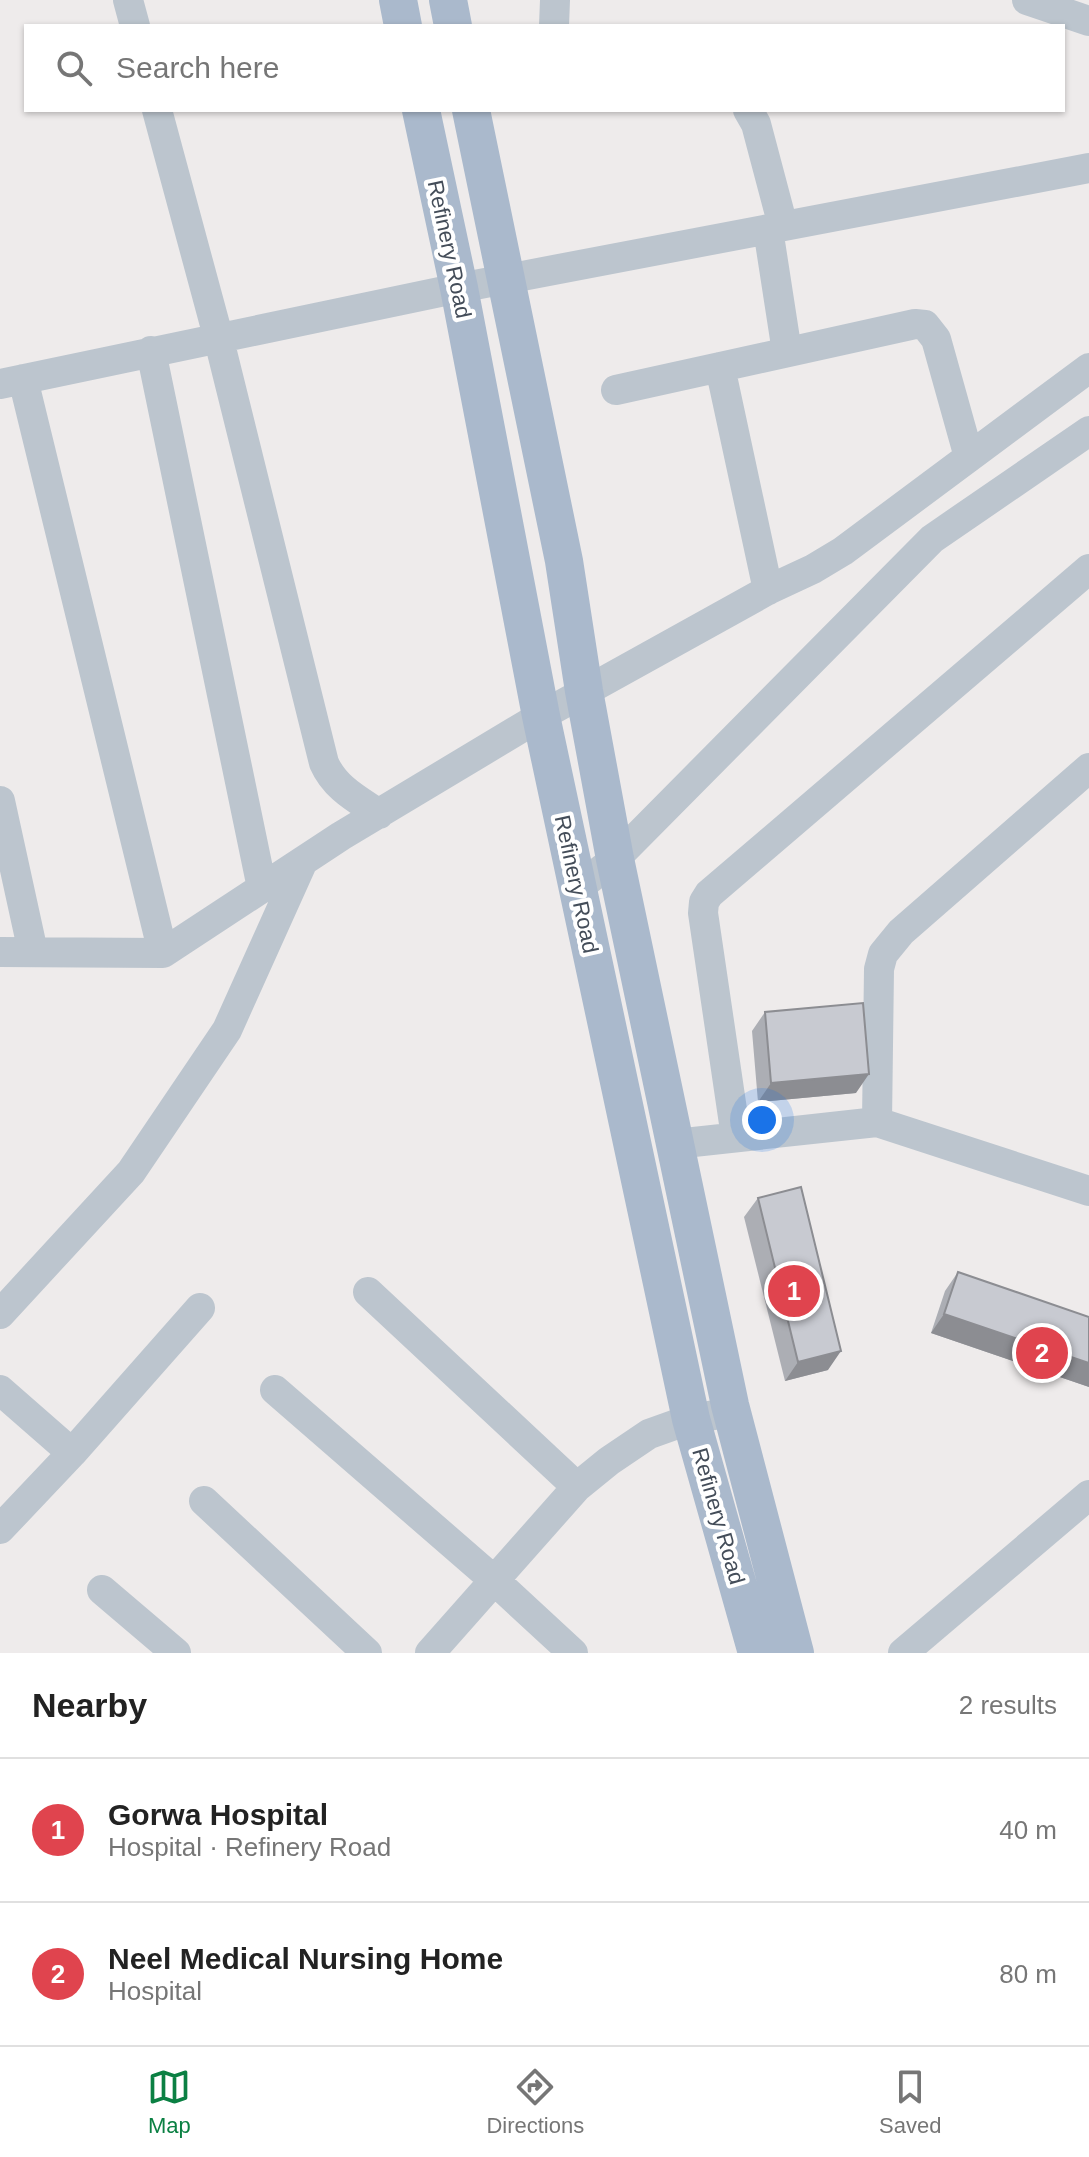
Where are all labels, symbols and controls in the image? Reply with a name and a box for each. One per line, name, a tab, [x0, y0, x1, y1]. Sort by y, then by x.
search box	[24, 24, 1065, 112]
icon: search	[52, 46, 96, 90]
text: Search here	[116, 51, 279, 84]
street label: Refinery Road	[423, 178, 476, 320]
street label: Refinery Road	[550, 813, 603, 955]
your location	[742, 1100, 782, 1140]
pin: 1	[768, 1261, 820, 1321]
pin: 2	[1016, 1323, 1068, 1383]
street label: Refinery Road	[687, 1445, 750, 1587]
text: Nearby	[32, 1686, 147, 1724]
text: 2 results	[959, 1690, 1057, 1720]
text: Gorwa Hospital	[108, 1798, 328, 1831]
text: 1	[51, 1815, 65, 1845]
text: 40 m	[999, 1815, 1057, 1845]
text: Hospital · Refinery Road	[108, 1832, 391, 1862]
text: Neel Medical Nursing Home	[108, 1942, 503, 1975]
text: 2	[51, 1959, 65, 1989]
text: 80 m	[999, 1959, 1057, 1989]
text: Hospital	[108, 1976, 202, 2006]
tab: Map	[147, 2065, 191, 2139]
tab: Directions	[486, 2065, 584, 2139]
tab: Saved	[879, 2065, 942, 2139]

